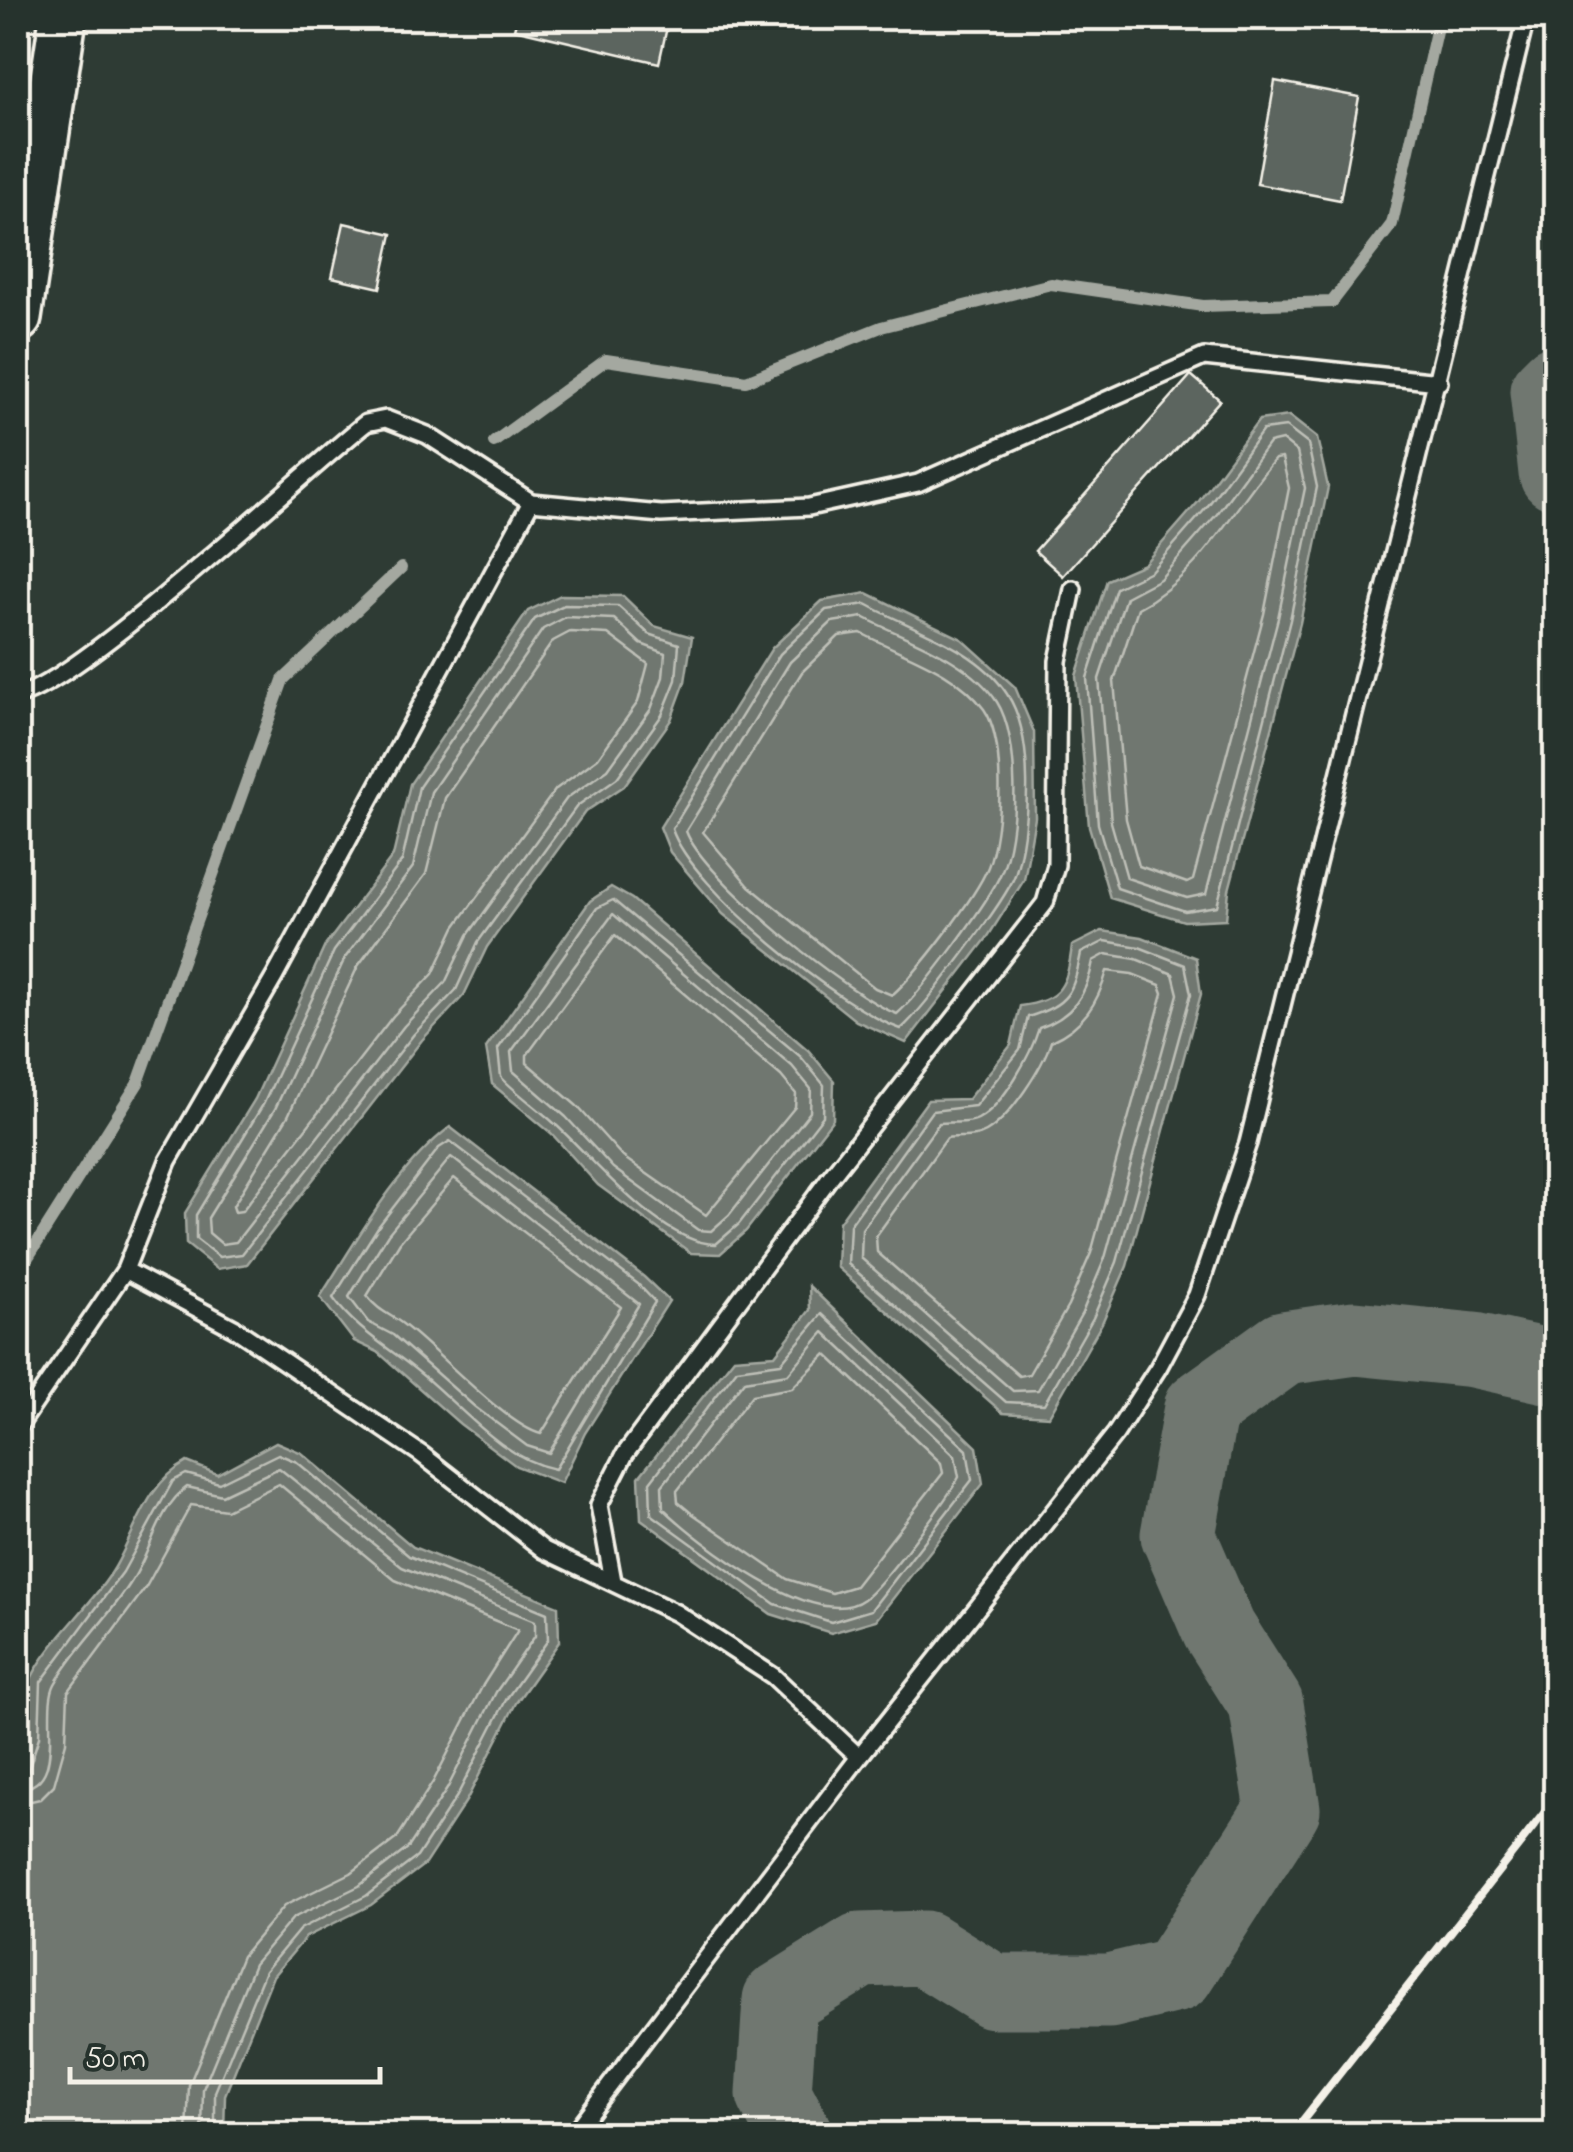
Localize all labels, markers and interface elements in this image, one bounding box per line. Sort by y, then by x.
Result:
scale bar [70,2022,380,2084]
text: 50 m [85,2038,146,2082]

